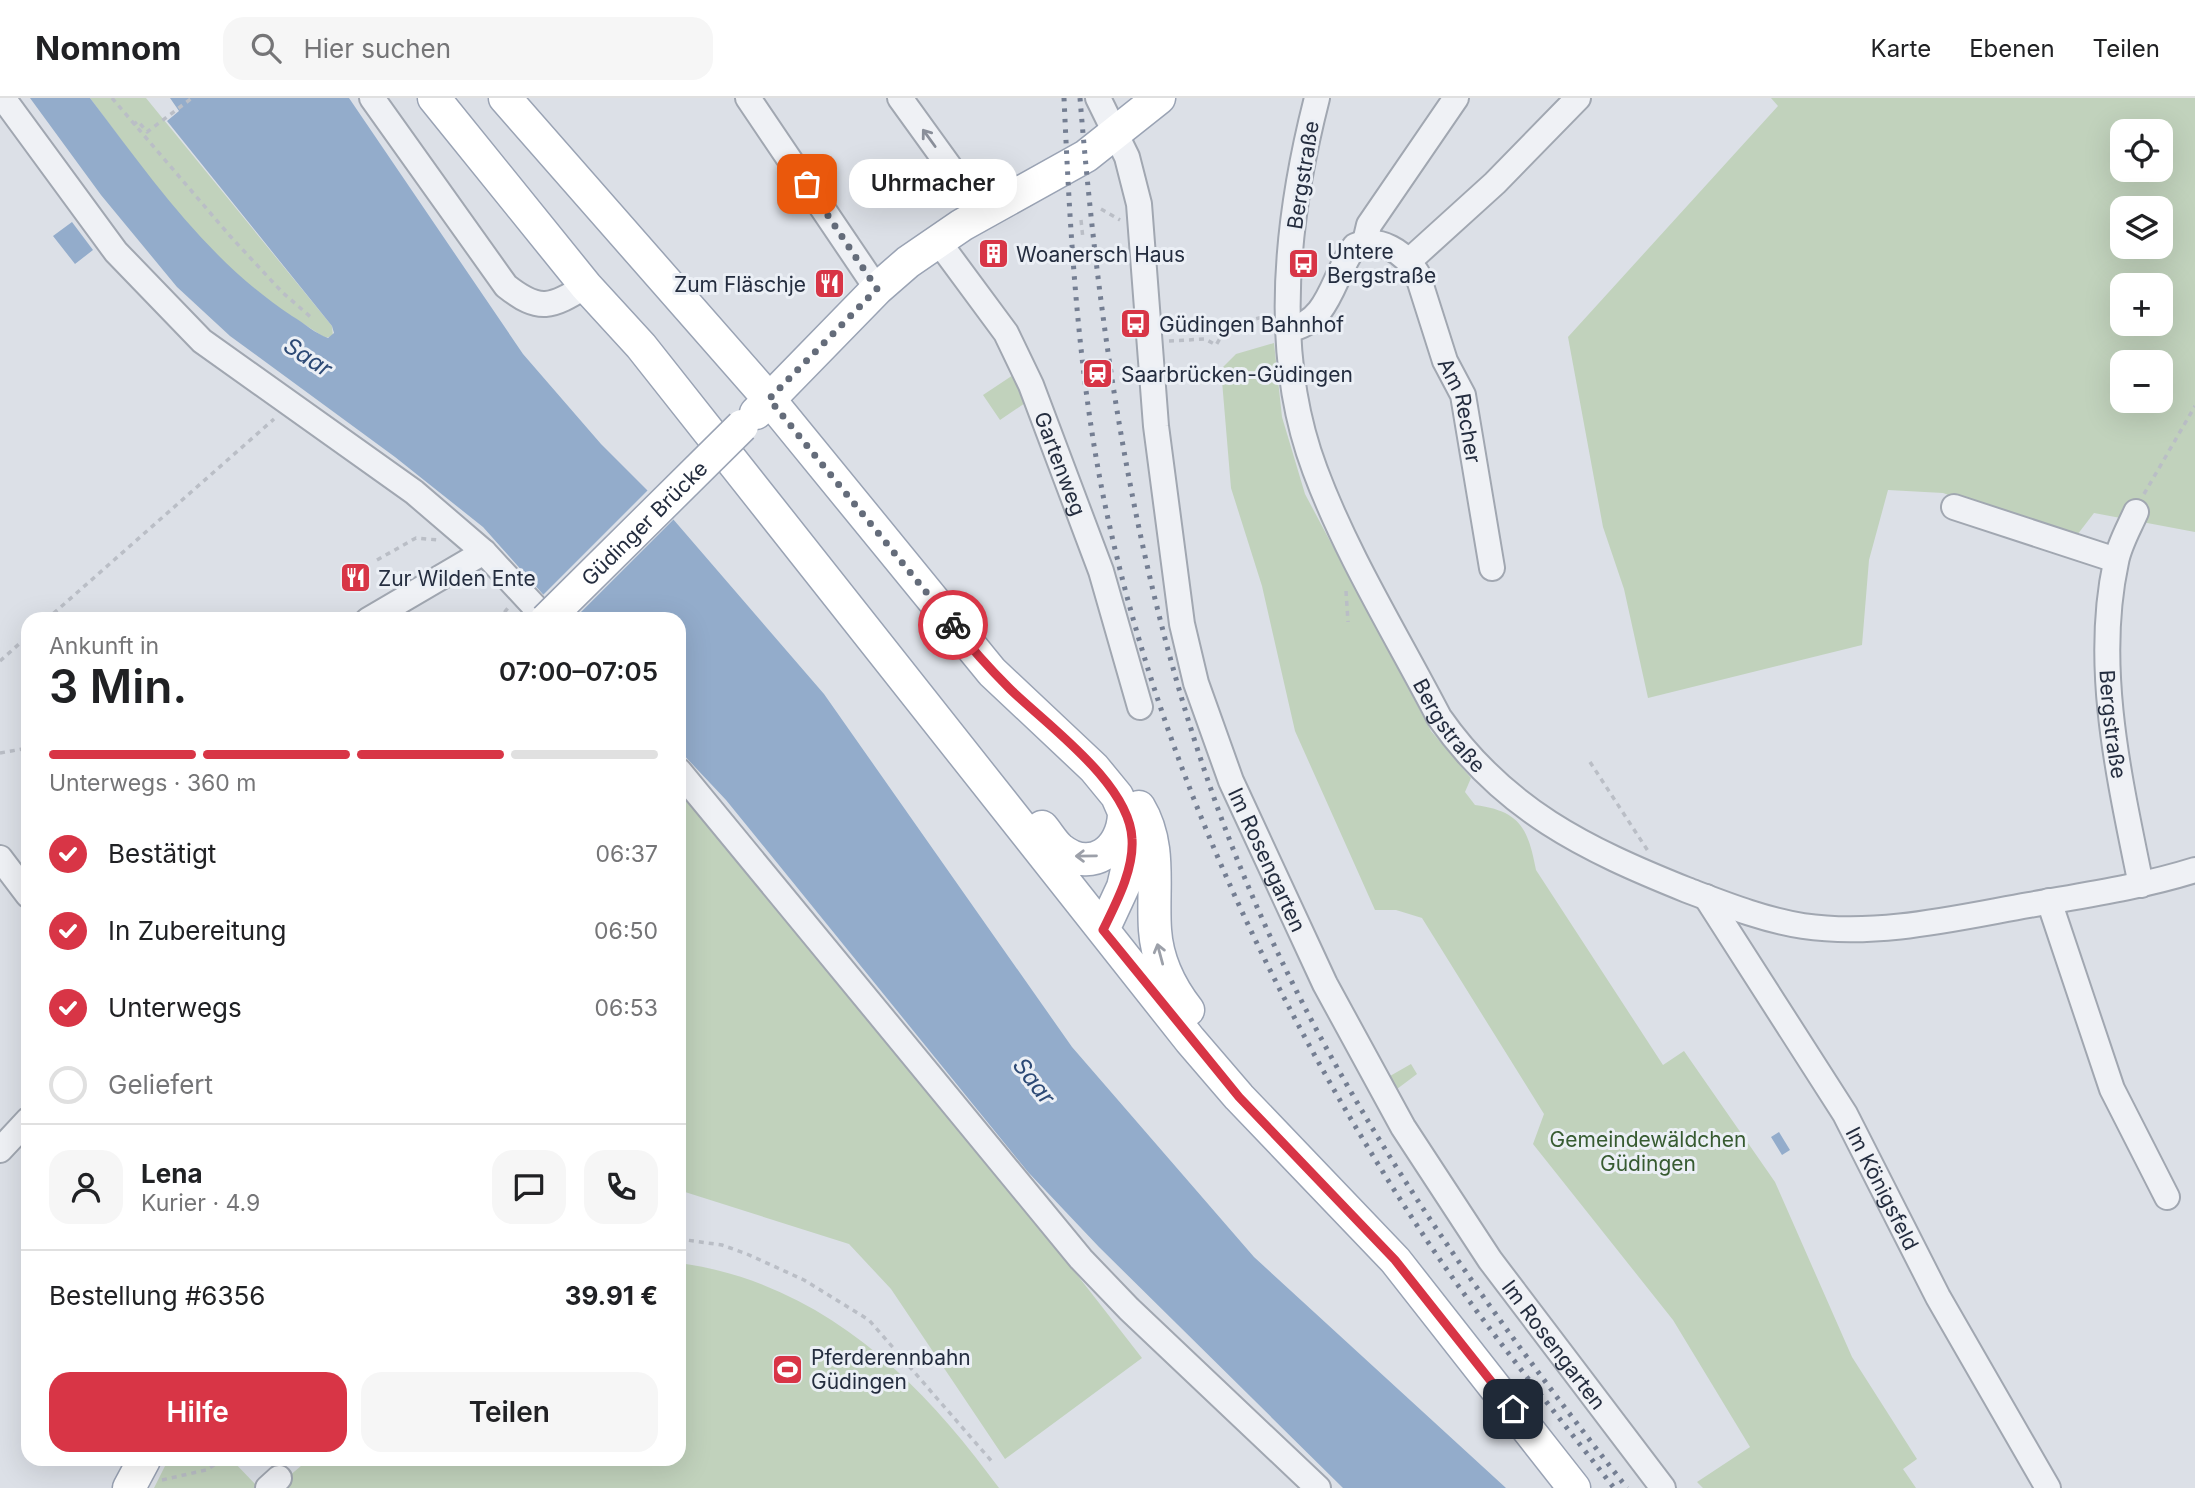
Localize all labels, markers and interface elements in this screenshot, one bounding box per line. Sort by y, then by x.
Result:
search box [223,17,713,80]
text: Nomnom [35,28,181,68]
icon: search [247,29,285,67]
text: Hier suchen [303,33,451,64]
text: Karte [1871,34,1931,63]
text: Ebenen [1969,34,2055,63]
text: Teilen [2093,34,2160,63]
street label: Bergstraße [1282,119,1324,231]
map controls [2110,119,2173,413]
button: locate [2110,119,2173,182]
one-way arrow [921,129,936,148]
pin [777,154,837,214]
callout: Uhrmacher [849,160,1017,208]
icon: bag [788,165,826,203]
text: Uhrmacher [871,169,995,197]
button: layers [2110,196,2173,259]
building icon: Woanersch Haus [976,237,1010,271]
place label: Untere Bergstraße [1327,239,1436,288]
place label: Woanersch Haus [1016,242,1185,267]
bus stop icon: Untere Bergstraße [1287,246,1321,280]
restaurant icon: Zum Fläschje [812,267,846,301]
place label: Zum Fläschje [674,272,806,297]
button: + [2110,273,2173,336]
bus stop icon: Güdingen Bahnhof [1119,307,1153,341]
place label: Güdingen Bahnhof [1159,312,1344,337]
water label: Saar [279,331,338,384]
button: − [2110,350,2173,413]
street label: Am Recher [1433,354,1487,465]
station icon: Saarbrücken-Güdingen [1081,357,1115,391]
place label: Saarbrücken-Güdingen [1121,362,1353,387]
street label: Gartenweg [1030,408,1091,519]
street label: Güdinger Brücke [576,455,712,590]
restaurant icon: Zur Wilden Ente [338,561,372,595]
place label: Zur Wilden Ente [378,566,536,591]
courier [918,590,988,660]
icon: bike [934,606,972,644]
text: Ankunft in [49,632,159,660]
text: 07:00–07:05 [499,656,658,687]
text: 3 Min. [49,658,187,714]
street label: Bergstraße [2095,669,2132,780]
street label: Bergstraße [1408,674,1491,777]
text: Unterwegs · 360 m [49,769,256,797]
street label: Im Rosengarten [1223,784,1312,936]
icon: check [49,835,87,873]
text: Bestätigt [108,838,216,869]
text: 06:37 [595,840,658,868]
one-way arrow [1075,849,1098,863]
icon: check [49,912,87,950]
text: In Zubereitung [108,915,286,946]
text: 06:50 [594,917,658,945]
one-way arrow [1153,943,1166,966]
icon: check [49,989,87,1027]
text: Unterwegs [108,992,242,1023]
text: 06:53 [594,994,658,1022]
water label: Saar [1007,1052,1062,1111]
text: Geliefert [108,1069,213,1100]
street label: Im Königsfeld [1841,1123,1924,1254]
park label: Gemeindewäldchen Güdingen [1550,1127,1746,1176]
button: person [49,1150,123,1224]
button: chat [492,1150,566,1224]
button: phone [584,1150,658,1224]
text: Lena [141,1158,202,1189]
text: Kurier · 4.9 [141,1189,260,1217]
street label: Im Rosengarten [1497,1275,1611,1414]
text: Bestellung #6356 [49,1280,265,1311]
text: 39.91 € [565,1280,658,1311]
place label: Pferderennbahn Güdingen [811,1345,971,1394]
sports icon: Pferderennbahn Güdingen [771,1352,805,1386]
button: Hilfe [49,1372,347,1452]
button: Teilen [361,1372,658,1452]
pin [1483,1379,1543,1439]
icon: home [1494,1390,1532,1428]

